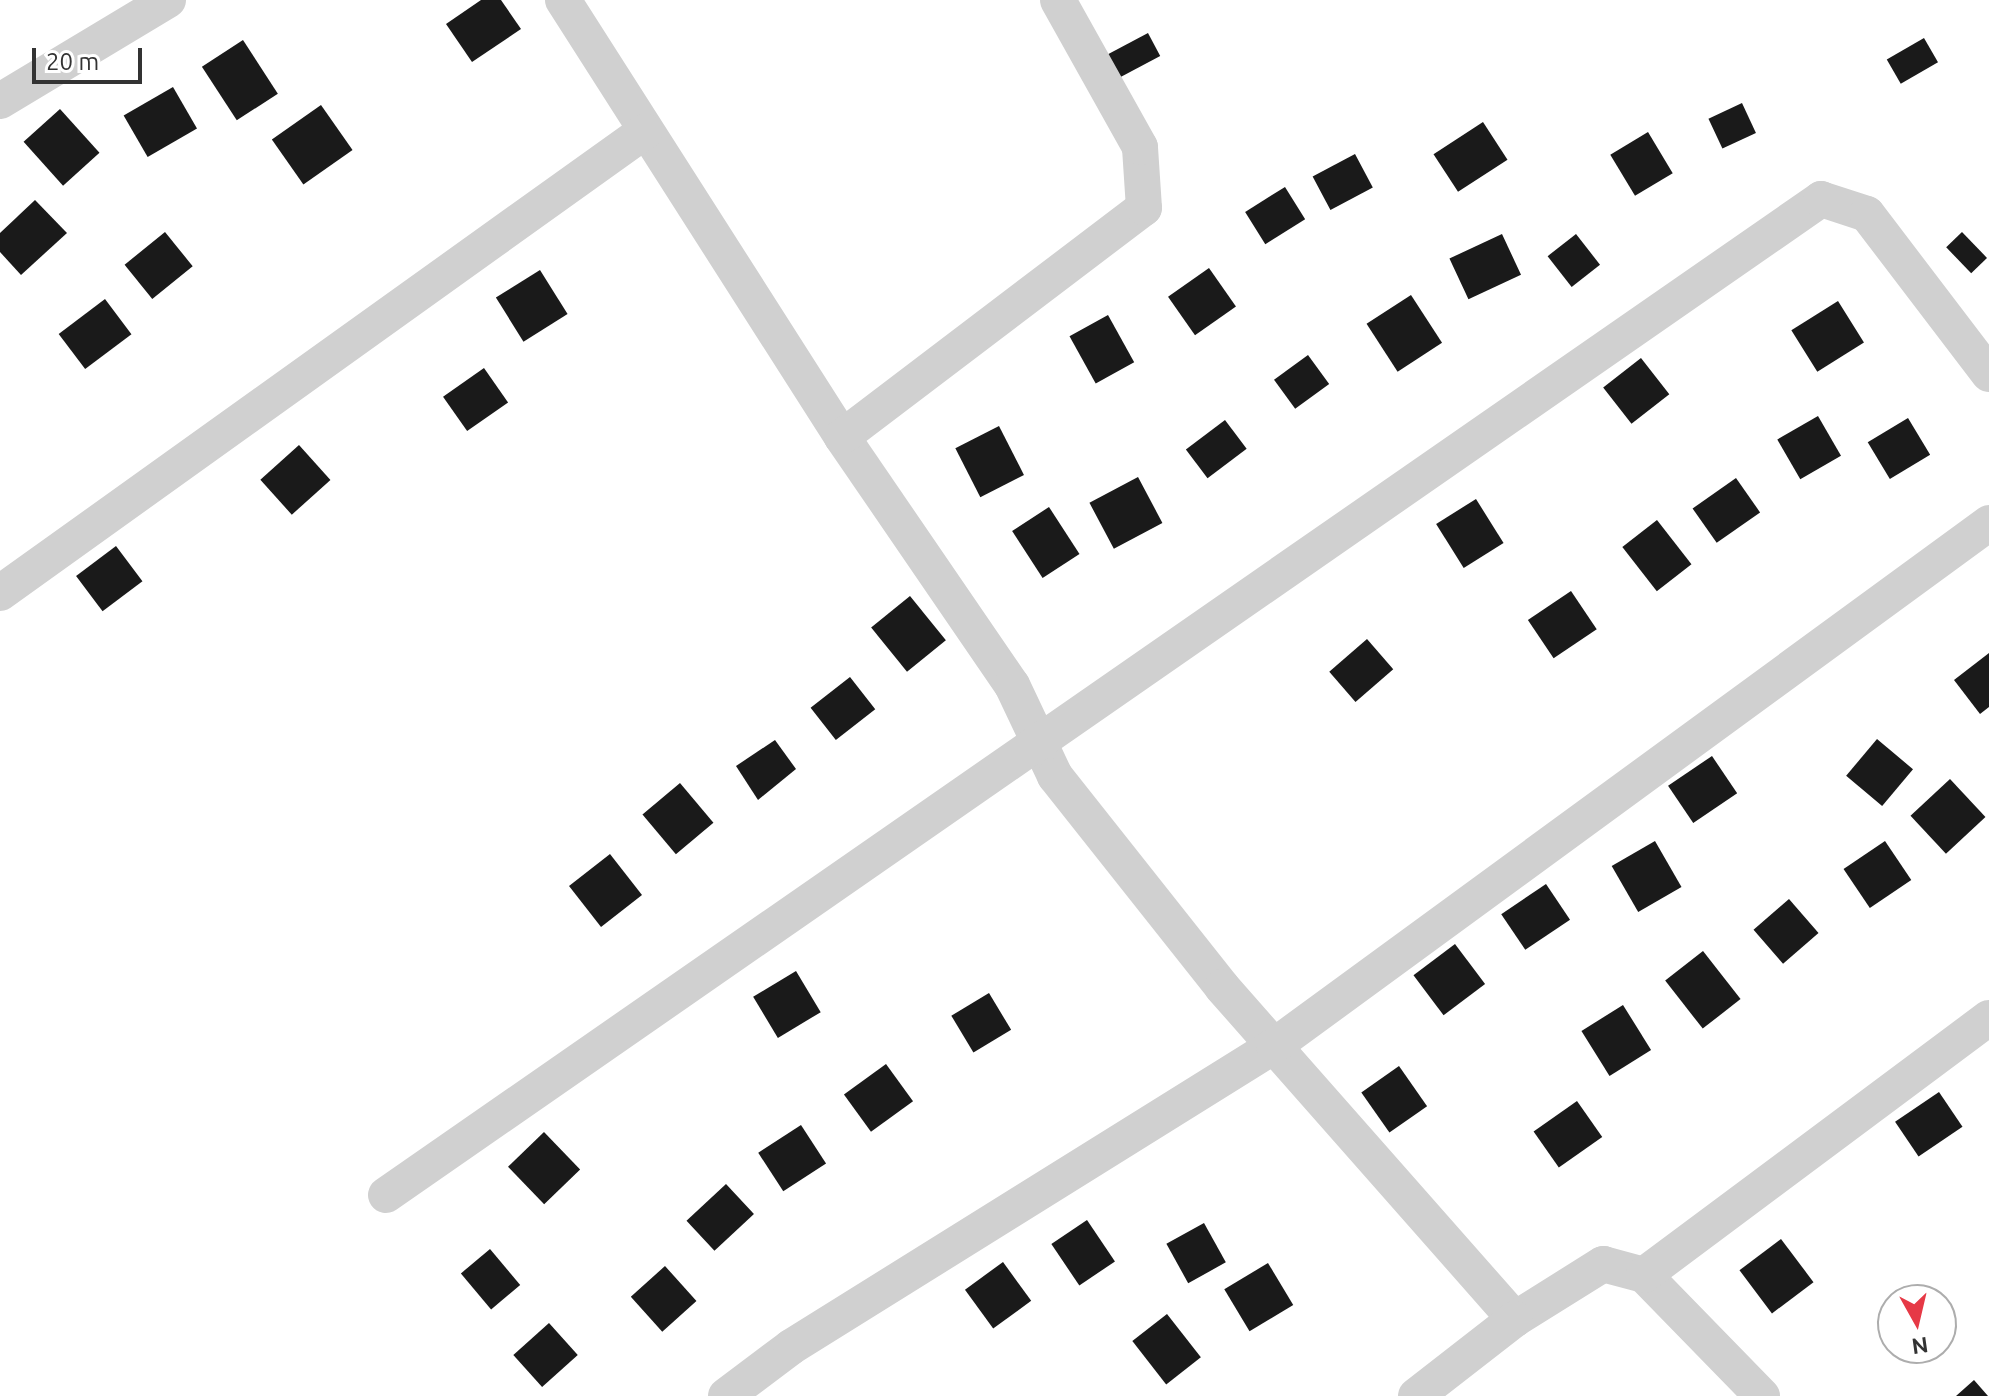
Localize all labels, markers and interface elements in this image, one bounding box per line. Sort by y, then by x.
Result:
scale bar [36,32,146,82]
text: 20 m [46,48,99,75]
north arrow [1877,1284,1957,1364]
text: N [1910,1333,1930,1360]

